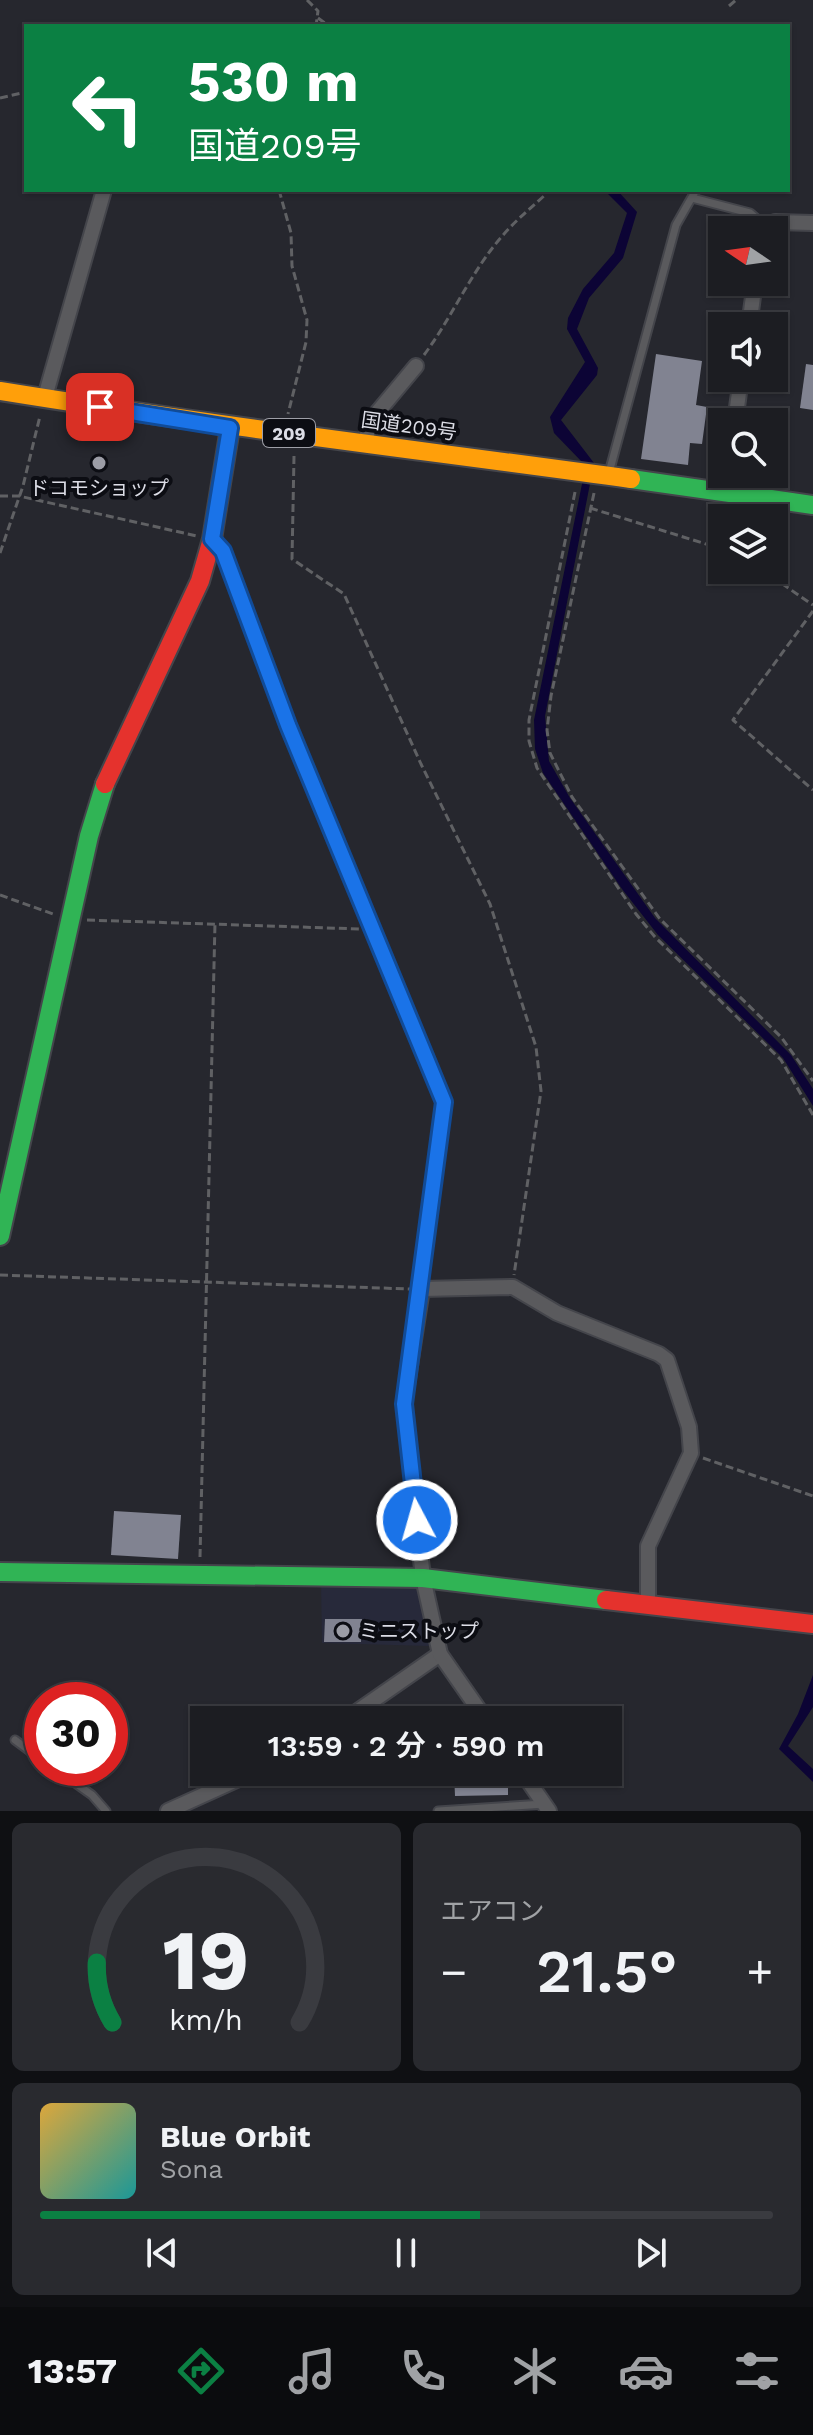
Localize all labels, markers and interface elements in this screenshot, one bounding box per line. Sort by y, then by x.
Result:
text: 530 m [188,49,359,115]
icon: left [56,56,160,160]
text: 国道209号 [188,125,362,167]
north arrow [708,216,788,296]
map controls [708,216,788,584]
button: sound [708,312,788,392]
pin [66,373,134,441]
icon: arrive [78,385,122,429]
street label: 国道209号 [360,407,458,445]
button: search [708,408,788,488]
road number: 209 [263,419,315,447]
marker: ドコモショップ [90,454,108,472]
place label: ドコモショップ [29,476,169,500]
button: layers [708,504,788,584]
position arrow [375,1478,459,1562]
place label: ミニストップ [359,1619,479,1643]
marker: ミニストップ [334,1622,352,1640]
speed limit sign: 30 [24,1682,128,1786]
text: 13:59 · 2 分 · 590 m [268,1728,544,1763]
text: エアコン [441,1896,545,1926]
text: 19 [163,1912,250,2009]
text: 21.5° [536,1936,677,2007]
text: − [441,1946,467,1998]
text: + [746,1946,773,1998]
text: km/h [169,2003,243,2037]
text: Blue Orbit [160,2119,310,2154]
text: Sona [160,2154,223,2184]
icon: previous [140,2231,184,2275]
icon: pause [384,2231,428,2275]
icon: next [629,2231,673,2275]
icon: directions [173,2343,229,2399]
icon: music [284,2343,340,2399]
icon: phone [395,2343,451,2399]
icon: climate [507,2343,563,2399]
icon: car [618,2343,674,2399]
icon: filters [729,2343,785,2399]
text: 13:57 [28,2350,117,2392]

